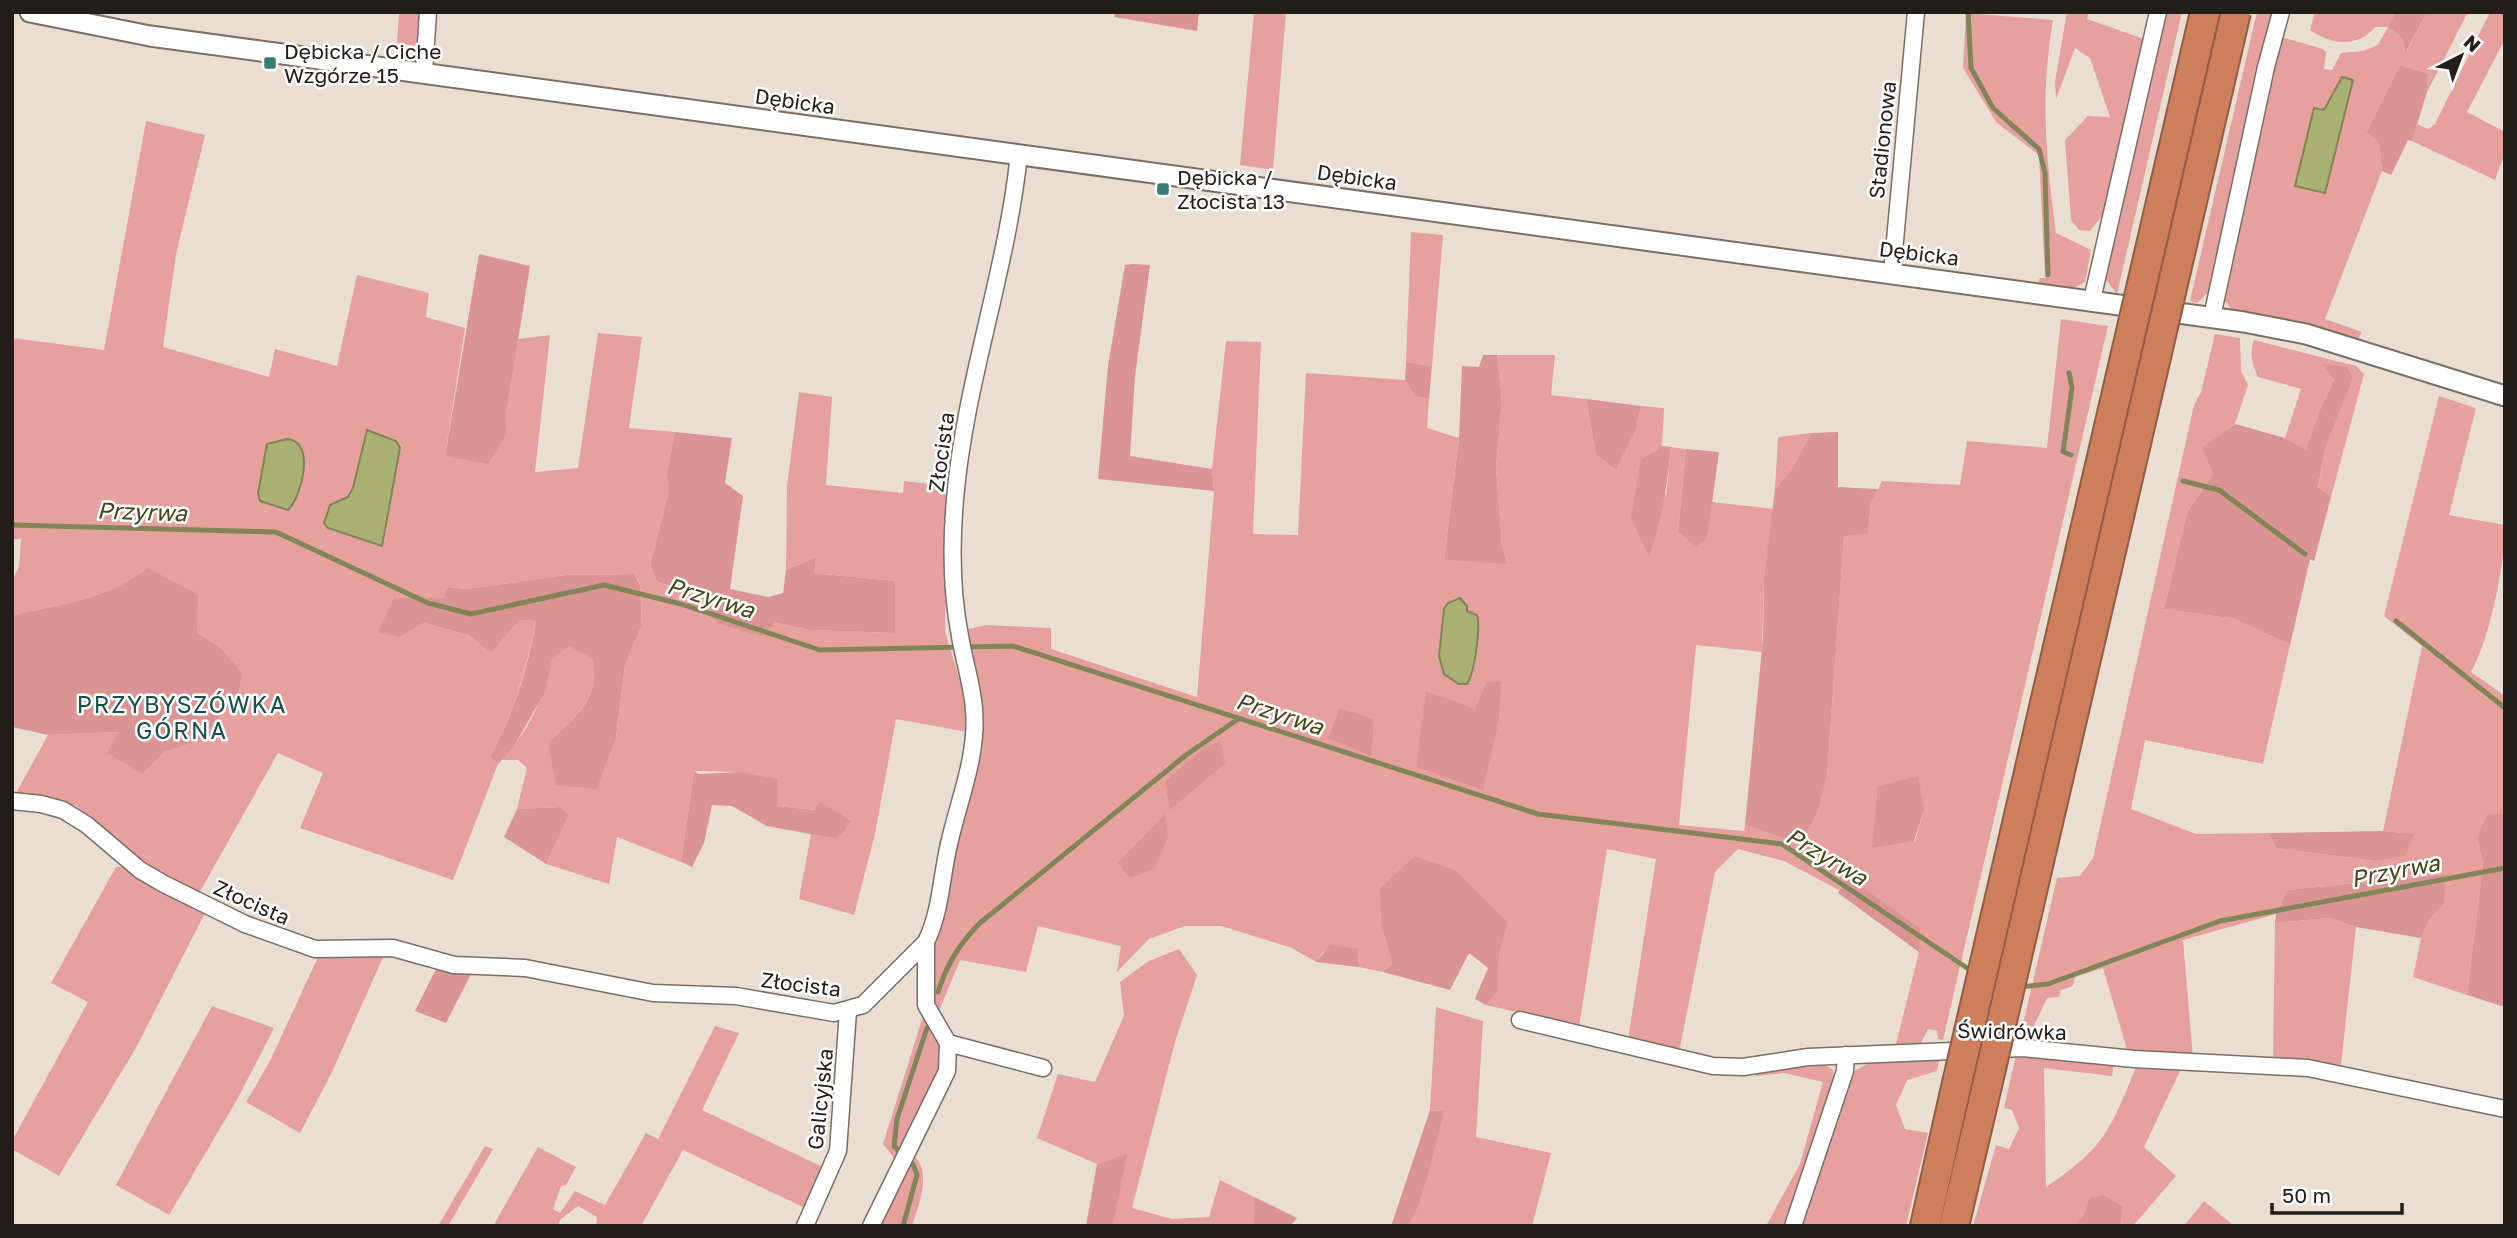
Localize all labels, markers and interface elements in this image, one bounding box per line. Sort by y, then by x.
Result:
north arrow [2426,21,2496,91]
text: N [2460,30,2486,56]
place label: Dębicka / Ciche Wzgórze 15 [284,38,441,88]
marker: Dębicka / Ciche Wzgórze 15 [262,55,278,71]
street label: Stadionowa [1863,80,1901,200]
street label: Dębicka [753,83,837,119]
street label: Dębicka [1315,159,1399,195]
place label: Dębicka / Złocista 13 [1177,164,1285,214]
marker: Dębicka / Złocista 13 [1155,181,1171,197]
street label: Dębicka [1878,235,1960,271]
street label: Złocista [923,410,959,494]
water label: Przyrwa [97,495,188,527]
water label: Przyrwa [664,570,759,624]
water label: Przyrwa [1233,686,1328,740]
district label: PRZYBYSZÓWKA GÓRNA [77,690,287,744]
water label: Przyrwa [1781,821,1874,892]
water label: Przyrwa [2348,848,2443,892]
street label: Złocista [210,874,294,930]
street label: Złocista [760,966,842,1002]
street label: Świdrówka [1957,1017,2067,1045]
street label: Galicyjska [802,1047,838,1151]
scale bar [2272,1172,2402,1216]
text: 50 m [2282,1182,2331,1208]

